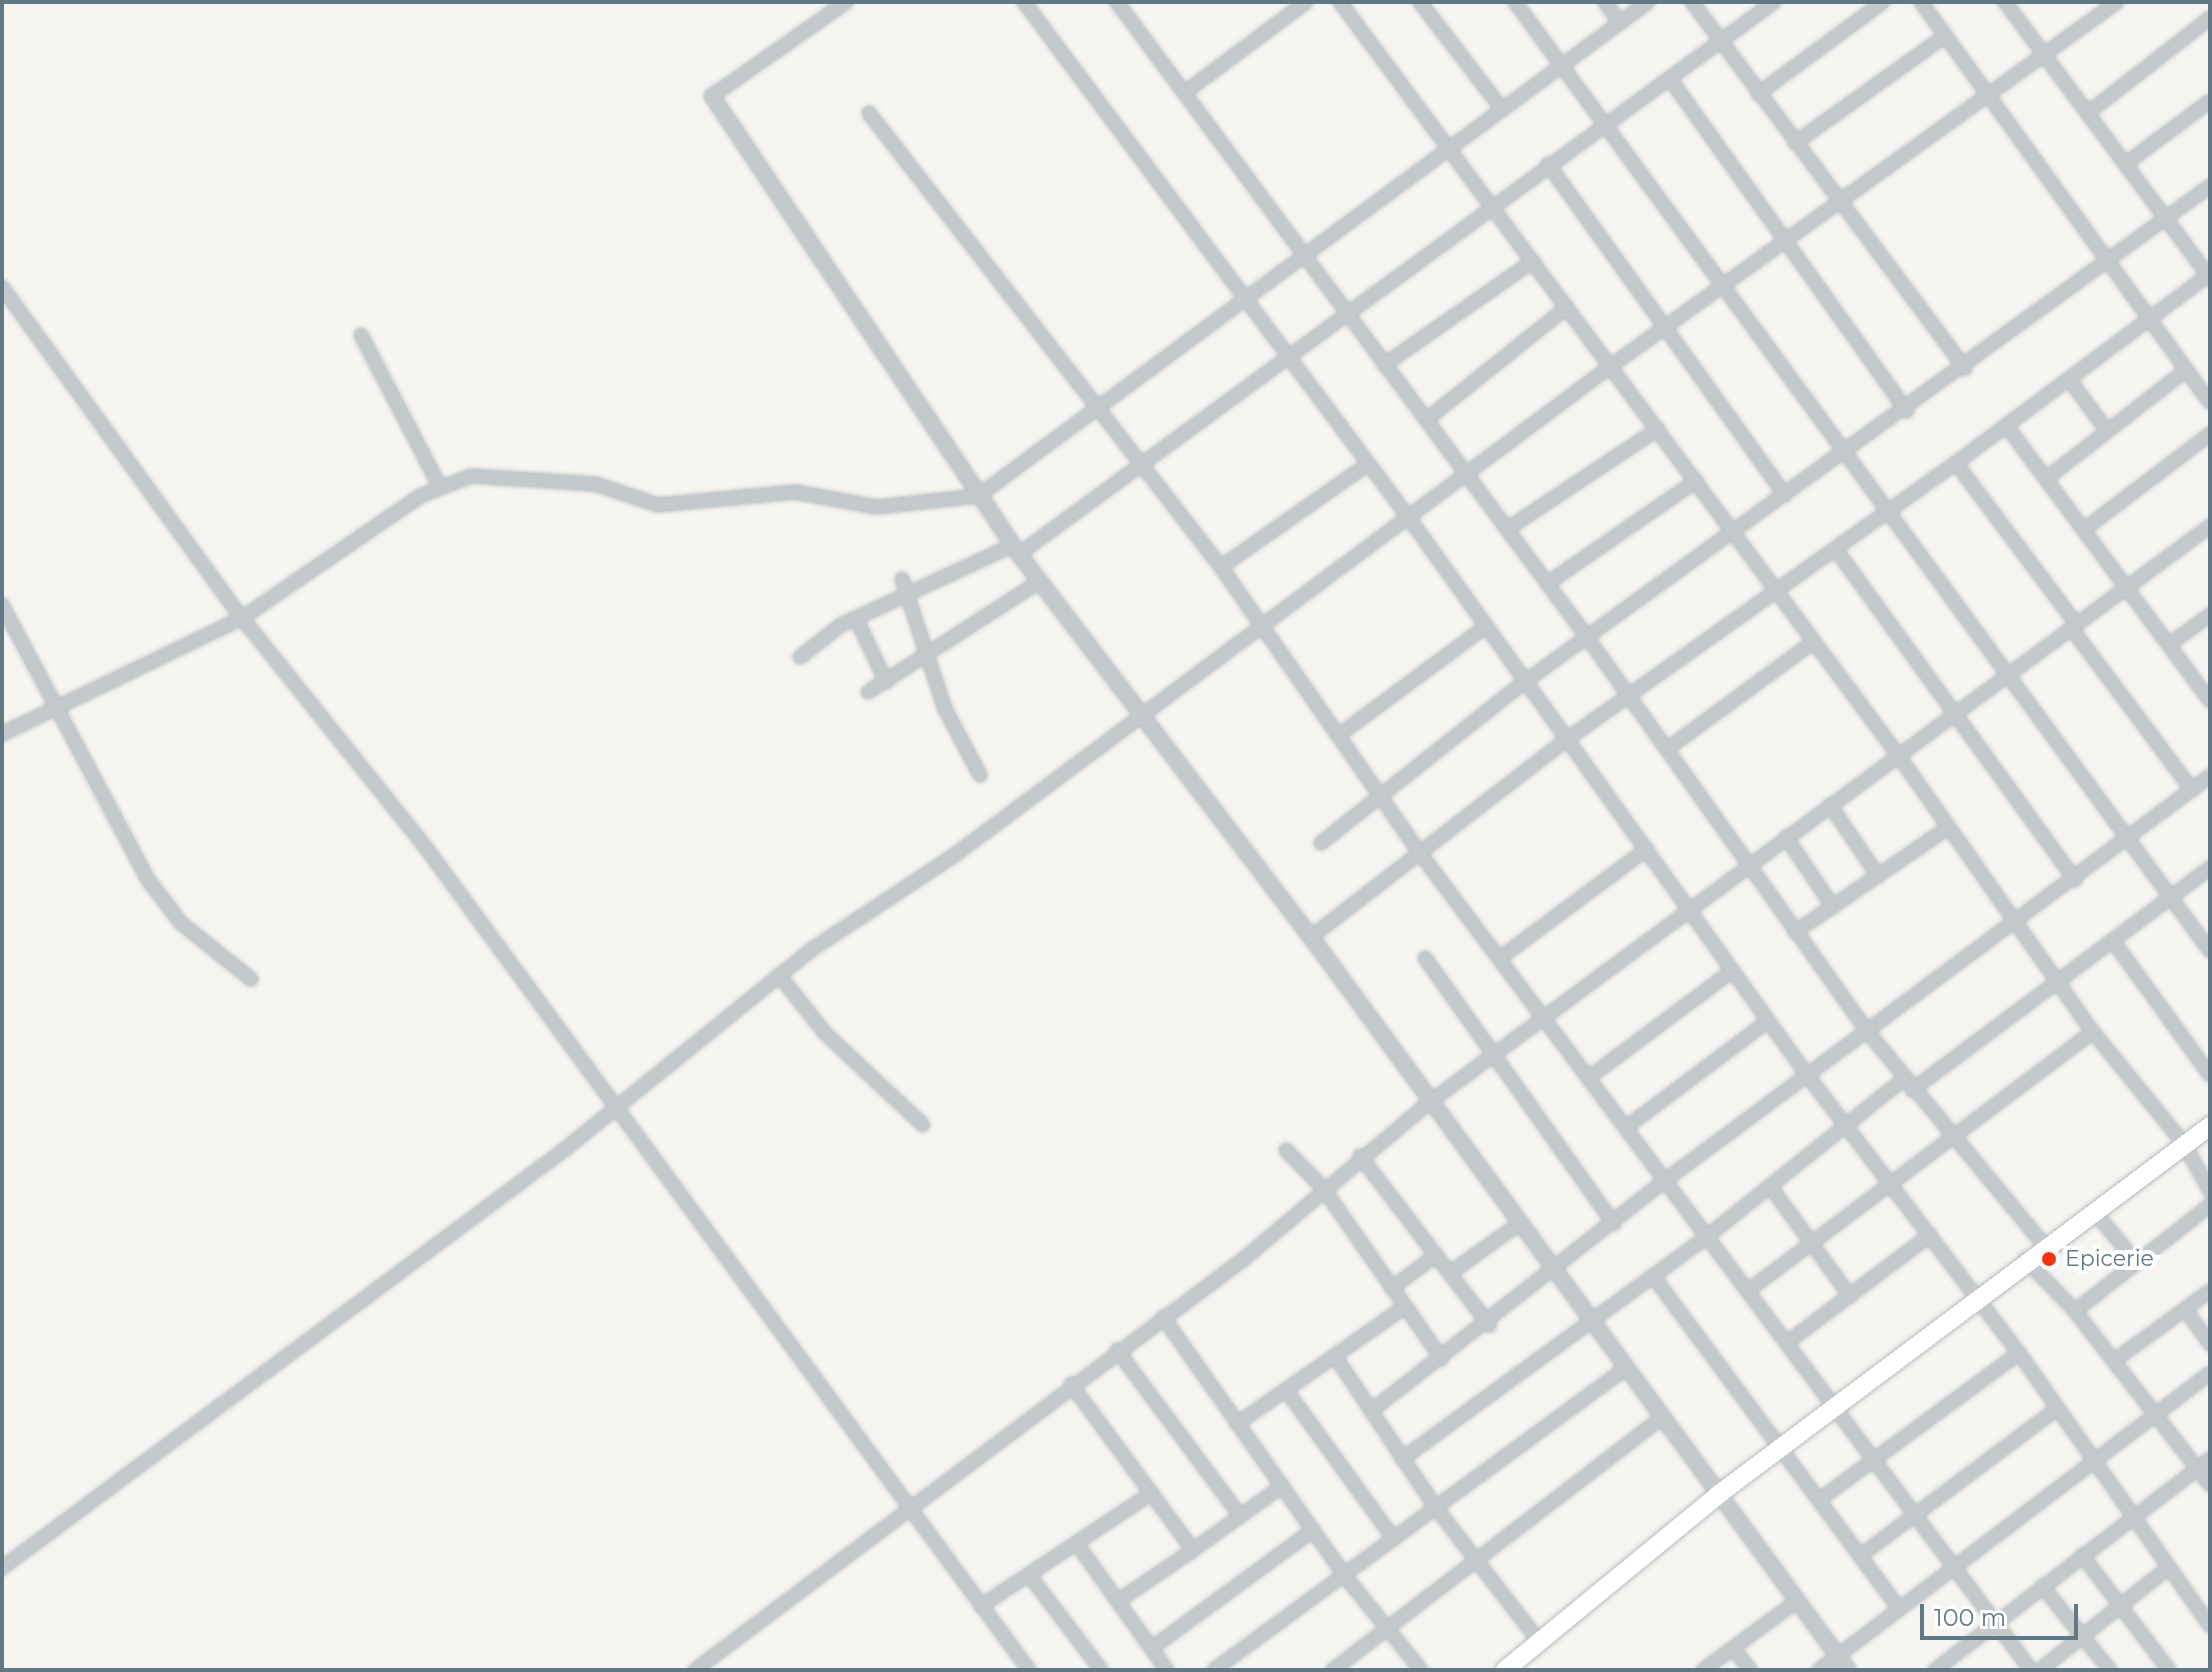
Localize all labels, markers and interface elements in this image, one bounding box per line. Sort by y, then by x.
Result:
place label: Epicerie [2065,1246,2154,1272]
marker: Epicerie [2040,1250,2058,1268]
scale bar [1924,1588,2082,1638]
text: 100 m [1934,1603,2006,1632]

